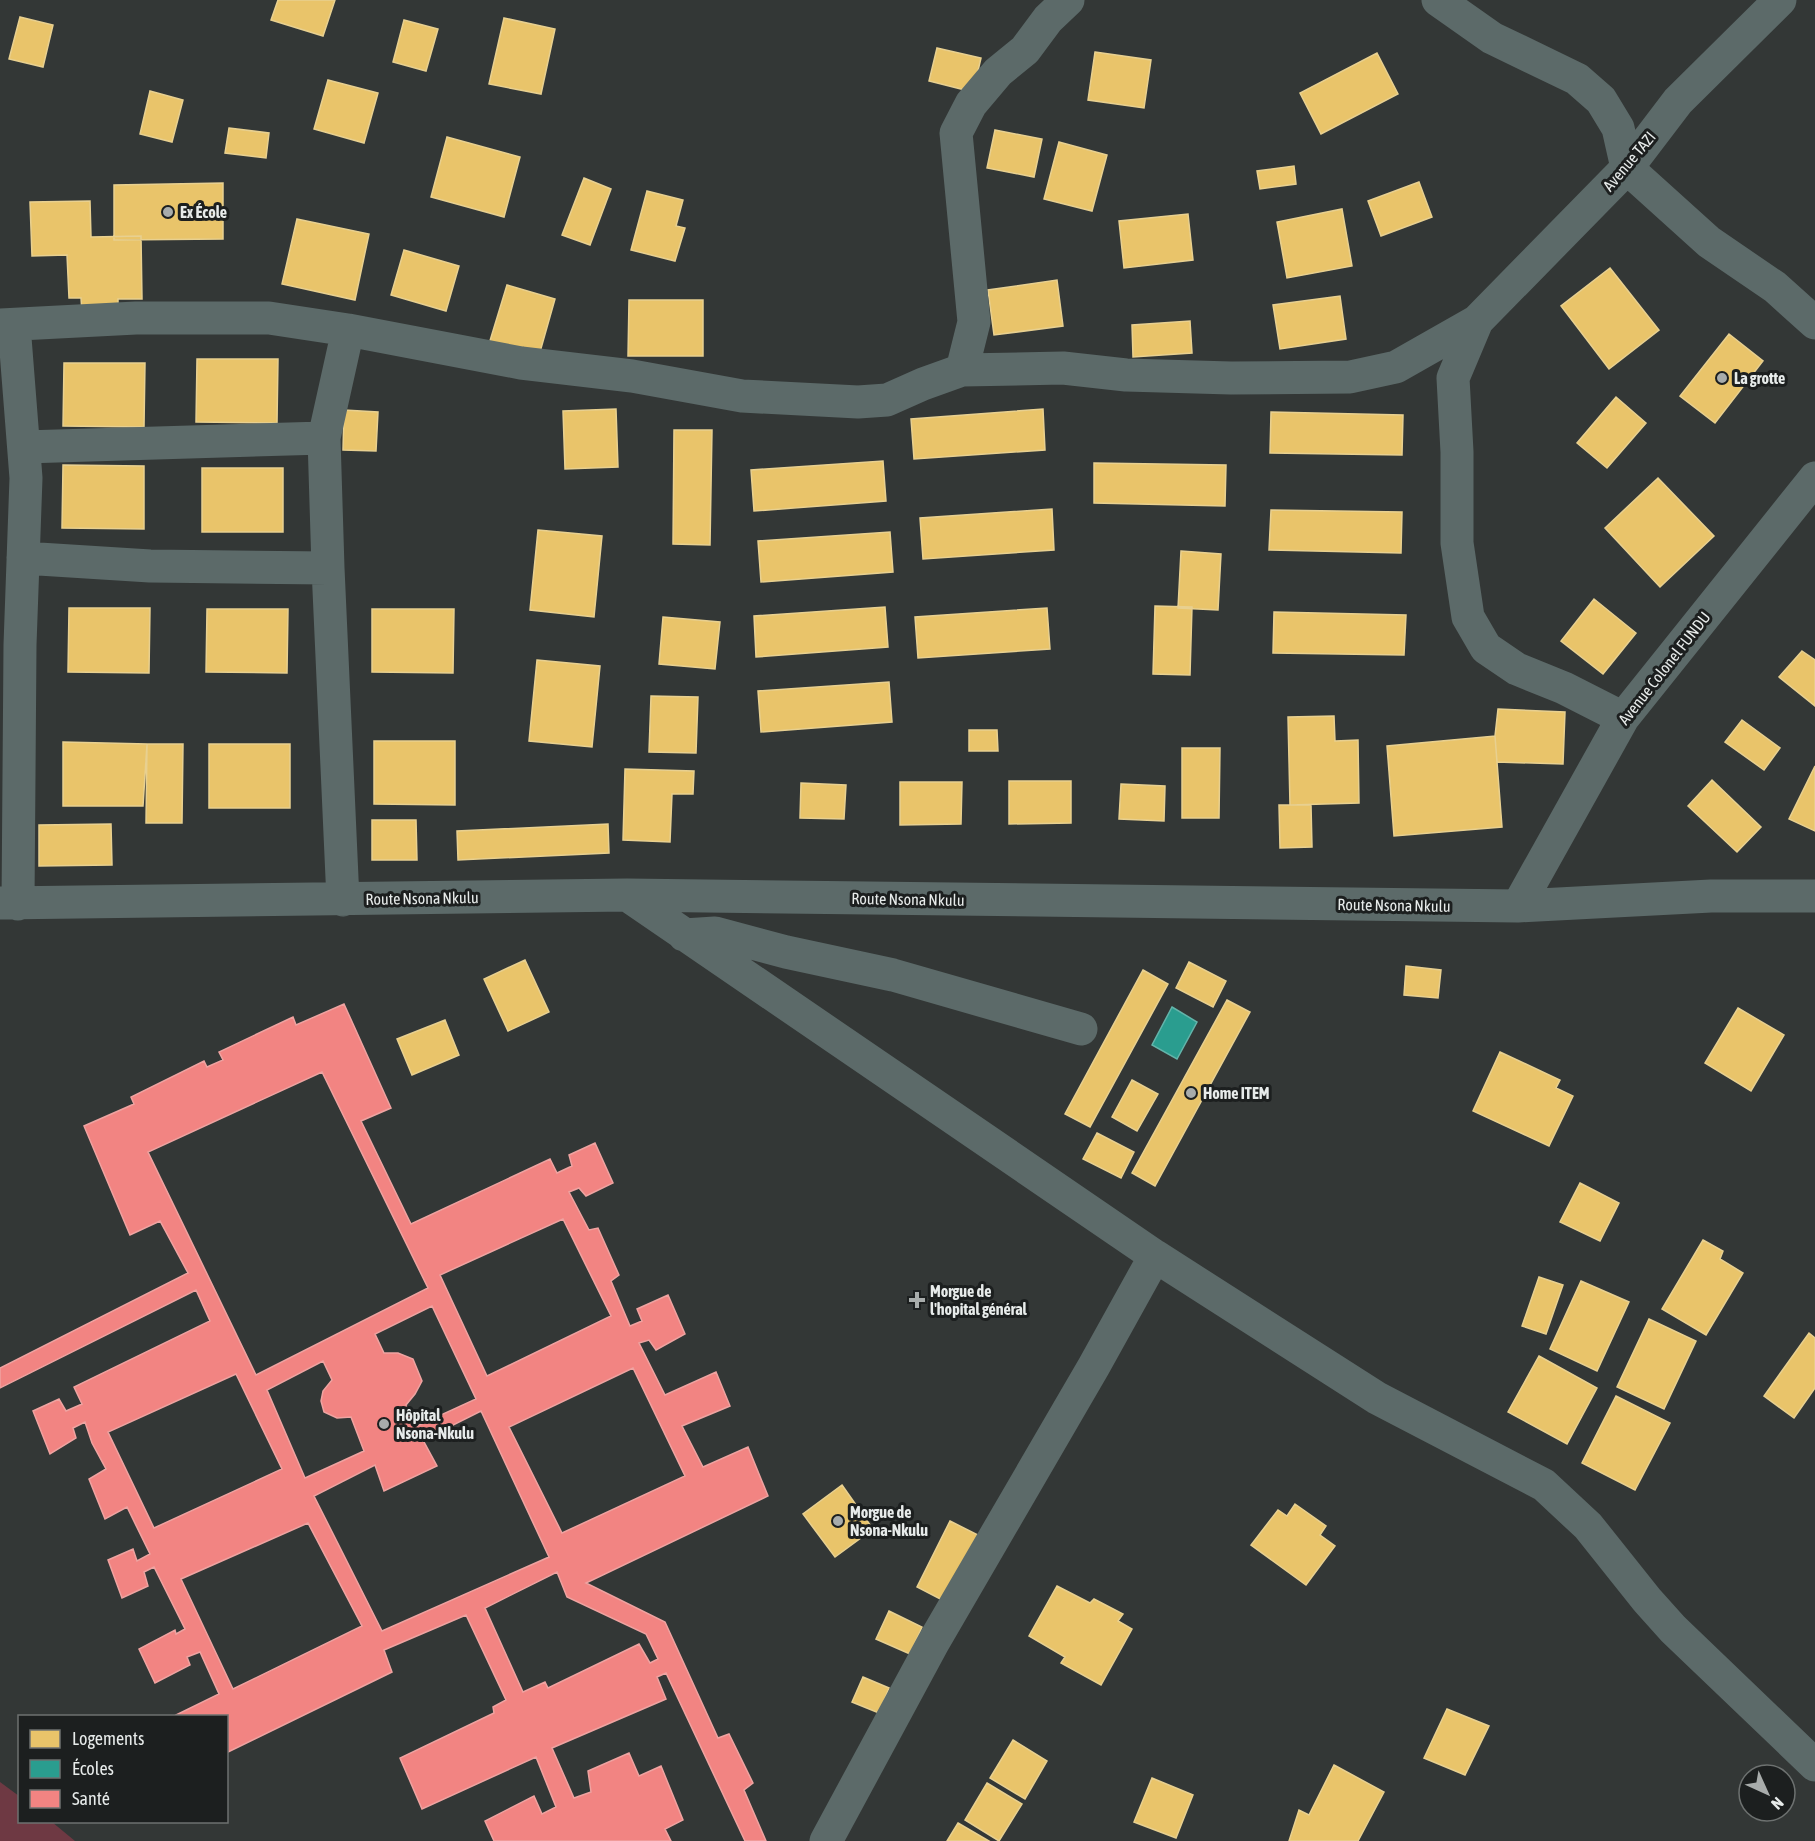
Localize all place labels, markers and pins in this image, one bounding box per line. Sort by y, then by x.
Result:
place label: Ex École [180,203,227,221]
marker: Ex École [161,205,175,219]
place label: La grotte [1734,369,1785,387]
marker: La grotte [1715,371,1729,385]
place label: Home ITEM [1203,1084,1269,1102]
marker: Home ITEM [1184,1086,1198,1100]
place label: Morgue de l'hopital général [930,1282,1028,1318]
marker: Morgue de l'hopital général [908,1291,926,1309]
place label: Hôpital Nsona-Nkulu [396,1406,474,1442]
marker: Hôpital Nsona-Nkulu [377,1417,391,1431]
place label: Morgue de Nsona-Nkulu [850,1503,928,1539]
marker: Morgue de Nsona-Nkulu [831,1514,845,1528]

